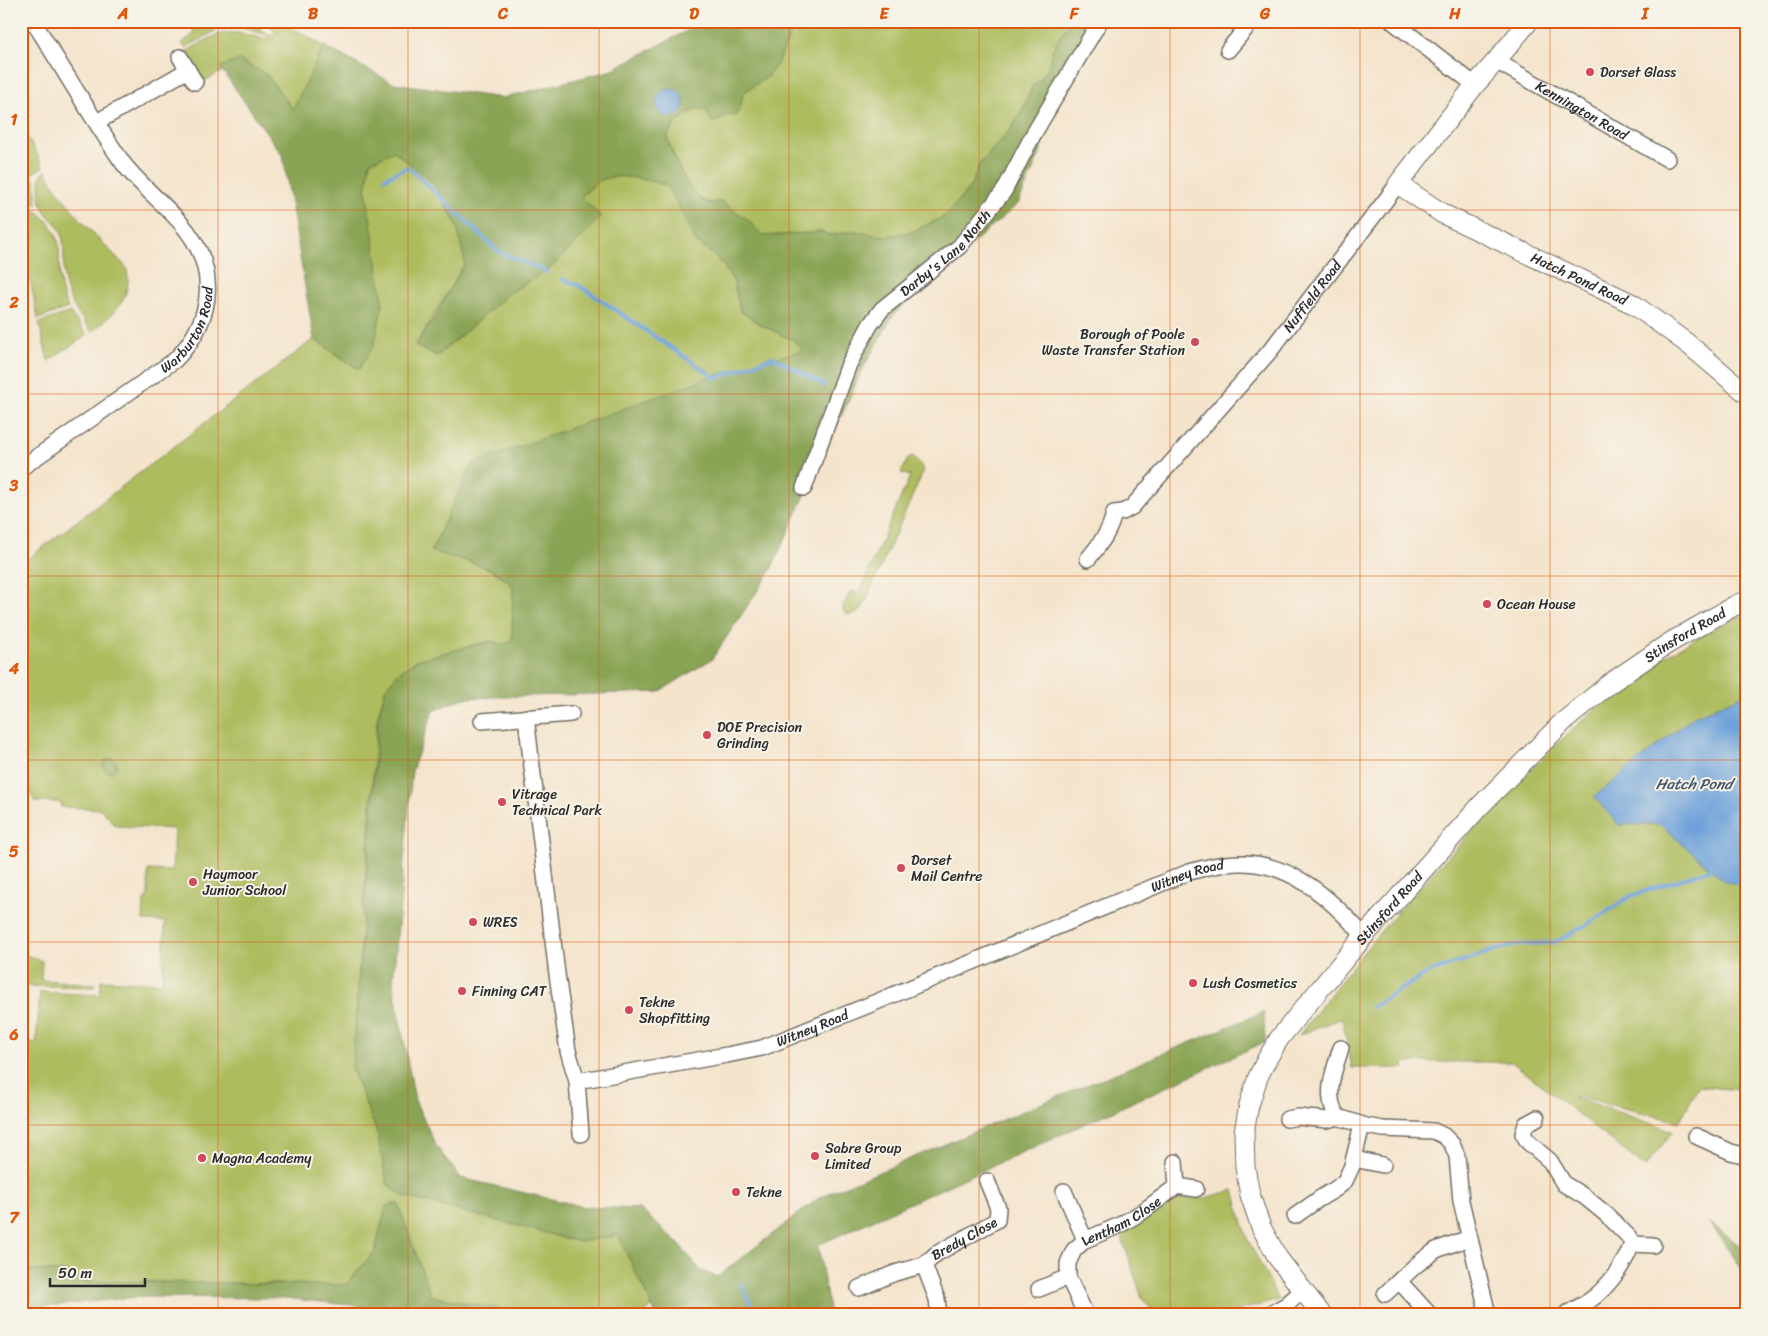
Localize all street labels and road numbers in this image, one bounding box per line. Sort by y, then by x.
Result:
street label: Kennington Road [1531,74,1635,148]
street label: Darby's Lane North [894,204,997,303]
street label: Hatch Pond Road [1527,245,1633,313]
street label: Nuffield Road [1276,253,1349,338]
street label: Warburton Road [154,285,220,380]
street label: Stinsford Road [1639,600,1732,669]
street label: Witney Road [1146,851,1227,899]
street label: Stinsford Road [1349,864,1430,951]
street label: Witney Road [772,1001,854,1054]
street label: Lentham Close [1074,1189,1167,1252]
street label: Bredy Close [926,1209,1002,1267]

